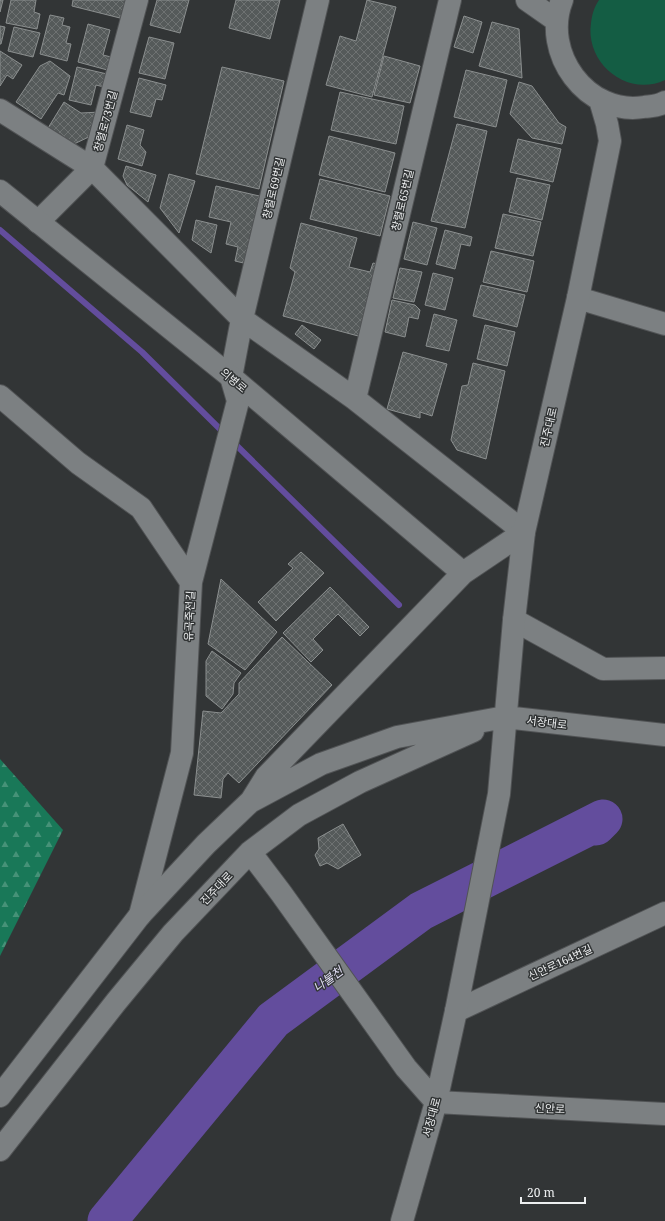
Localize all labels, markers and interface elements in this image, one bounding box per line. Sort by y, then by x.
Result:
street label: 창렬로73번길 [90,89,120,153]
street label: 창렬로69번길 [259,156,287,220]
street label: 창렬로65번길 [388,168,416,232]
street label: 의병로 [218,364,250,396]
street label: 진주대로 [536,406,560,448]
street label: 유곡죽전길 [180,590,198,642]
street label: 서장대로 [526,712,568,732]
street label: 진주대로 [197,868,235,908]
street label: 신안로164번길 [526,941,594,983]
water label: 나불천 [310,961,348,996]
street label: 서장대로 [419,1096,443,1138]
street label: 신안로 [534,1100,566,1116]
scale bar [521,1179,585,1205]
text: 20 m [527,1184,555,1201]

